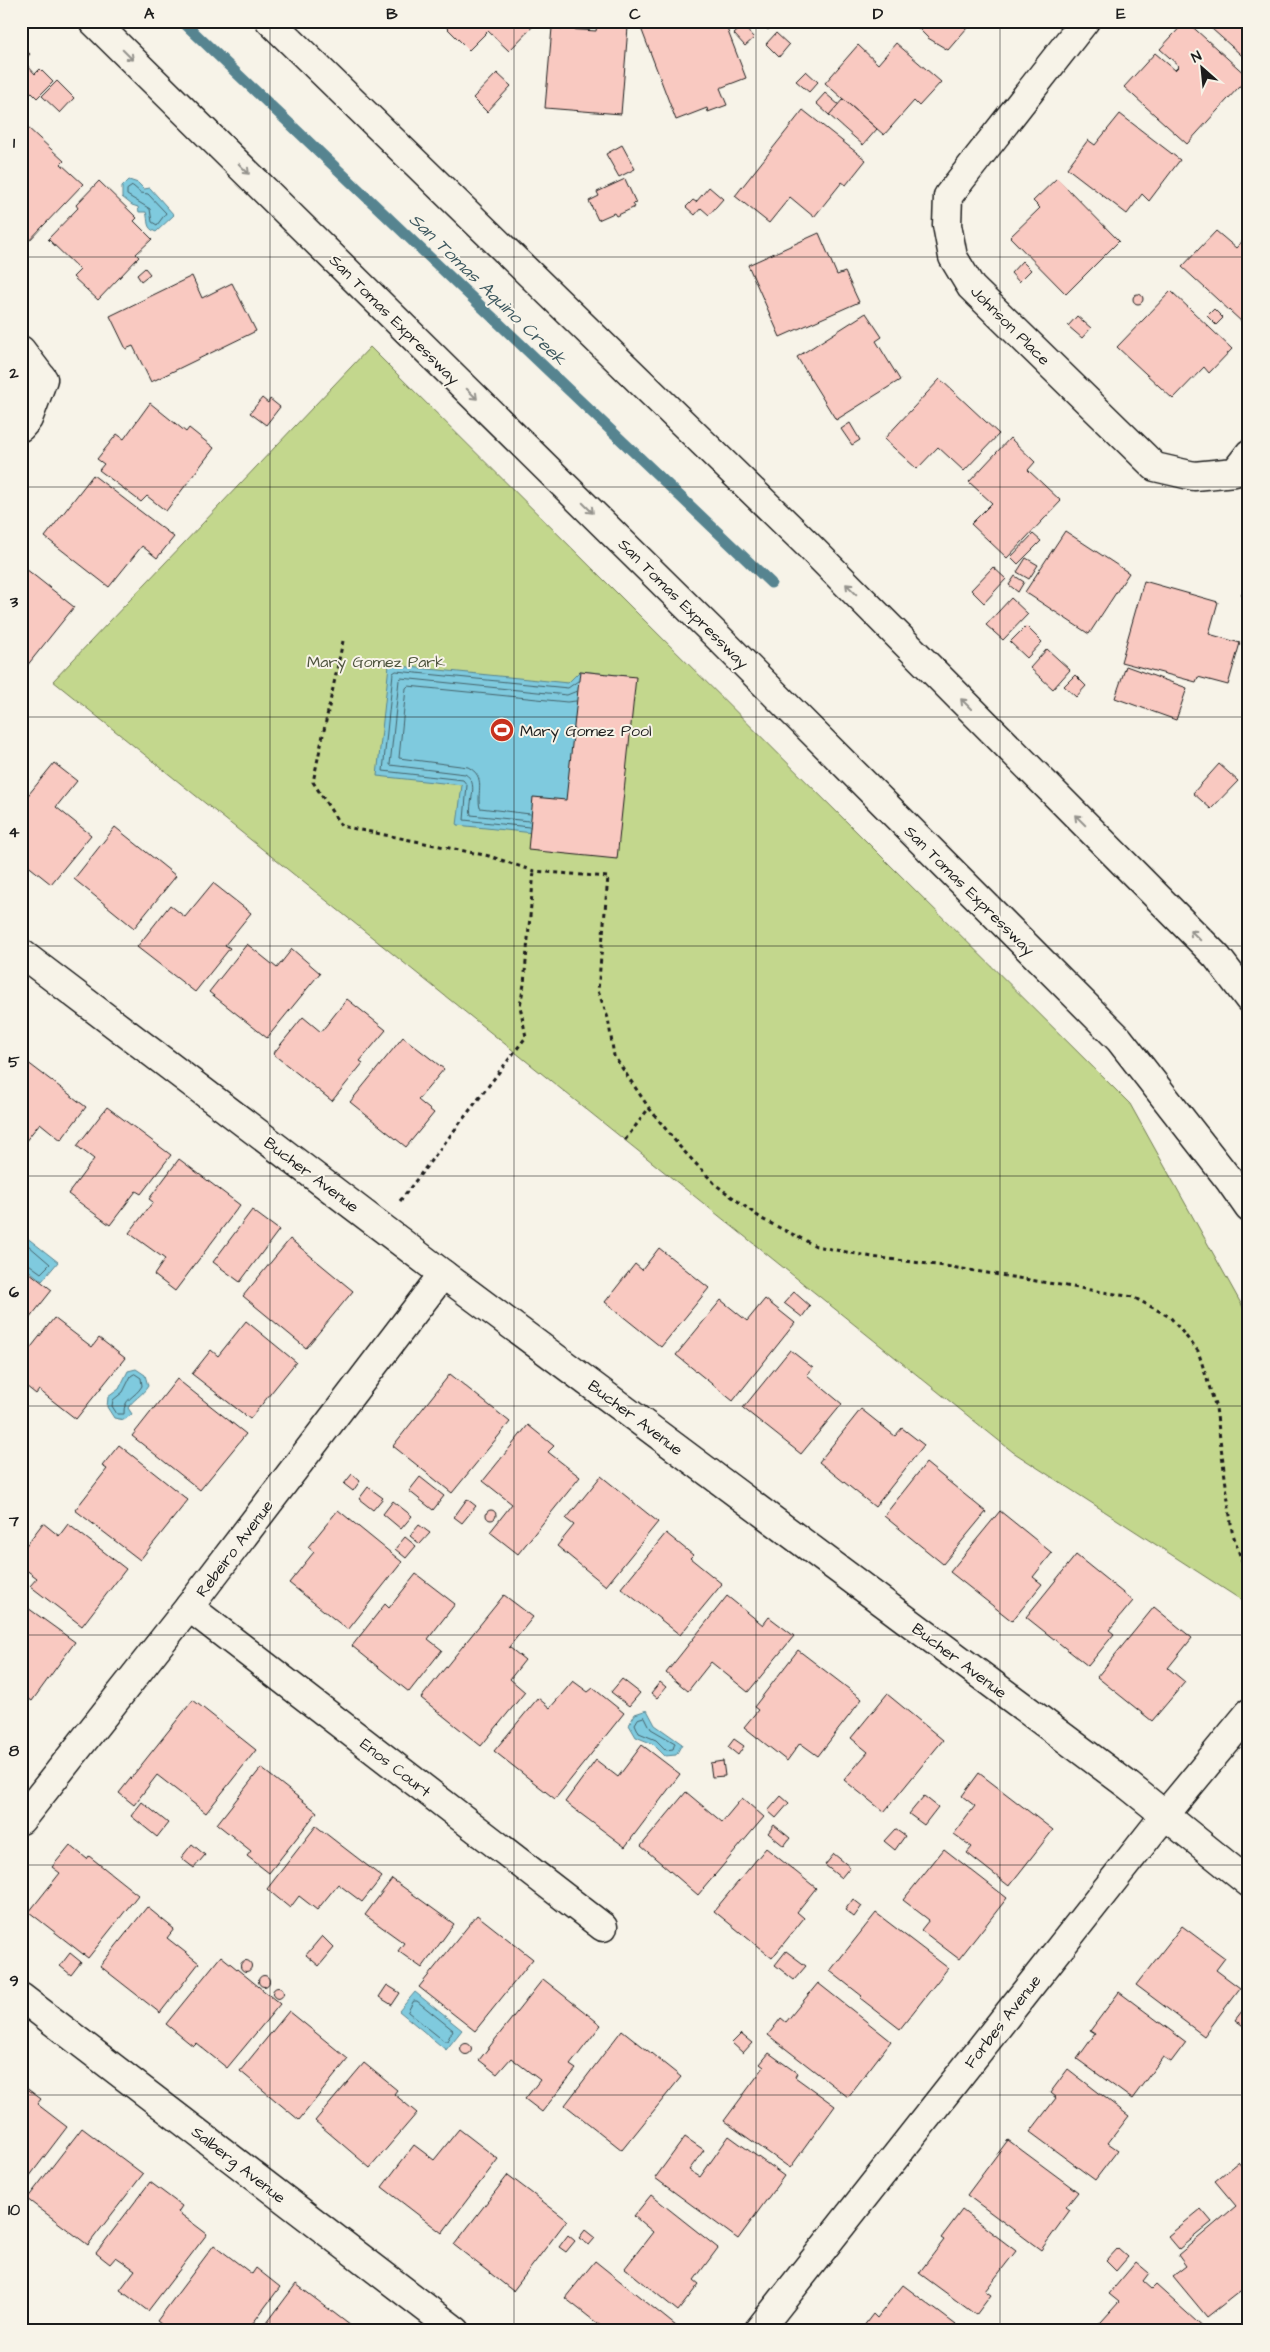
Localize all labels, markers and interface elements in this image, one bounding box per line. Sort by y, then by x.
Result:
text: A [144,3,155,25]
text: B [386,3,398,25]
text: C [629,3,641,25]
text: D [873,3,884,25]
text: E [1116,3,1126,25]
north arrow [1178,42,1228,92]
text: N [1188,46,1205,68]
one-way arrow [122,49,134,62]
text: 1 [13,132,16,154]
one-way arrow [237,163,249,175]
water label: San Tomas Aquino Creek [403,207,572,372]
street label: San Tomas Expressway [324,250,465,391]
street label: Johnson Place [966,281,1055,371]
text: 2 [8,362,19,384]
one-way arrow [466,388,478,400]
one-way arrow [581,502,594,514]
street label: San Tomas Expressway [613,534,754,675]
one-way arrow [845,583,858,595]
text: 3 [9,591,19,613]
park label: Mary Gomez Park [307,651,445,674]
one-way arrow [960,698,972,710]
sports icon: Mary Gomez Pool [489,717,515,743]
place label: Mary Gomez Pool [520,720,652,743]
one-way arrow [1075,814,1087,826]
text: 4 [9,821,20,843]
street label: San Tomas Expressway [899,821,1040,962]
one-way arrow [1189,929,1201,941]
text: 5 [8,1051,20,1073]
street label: Bucher Avenue [259,1132,364,1218]
text: 6 [9,1281,19,1303]
street label: Bucher Avenue [583,1375,688,1461]
street label: Rebeiro Avenue [191,1495,279,1602]
text: 7 [8,1510,19,1532]
street label: Bucher Avenue [907,1618,1012,1704]
street label: Enos Court [355,1733,436,1803]
text: 8 [9,1740,20,1762]
text: 9 [9,1970,19,1992]
street label: Forbes Avenue [959,1970,1046,2073]
street label: Salberg Avenue [186,2121,290,2210]
text: 10 [8,2199,20,2221]

